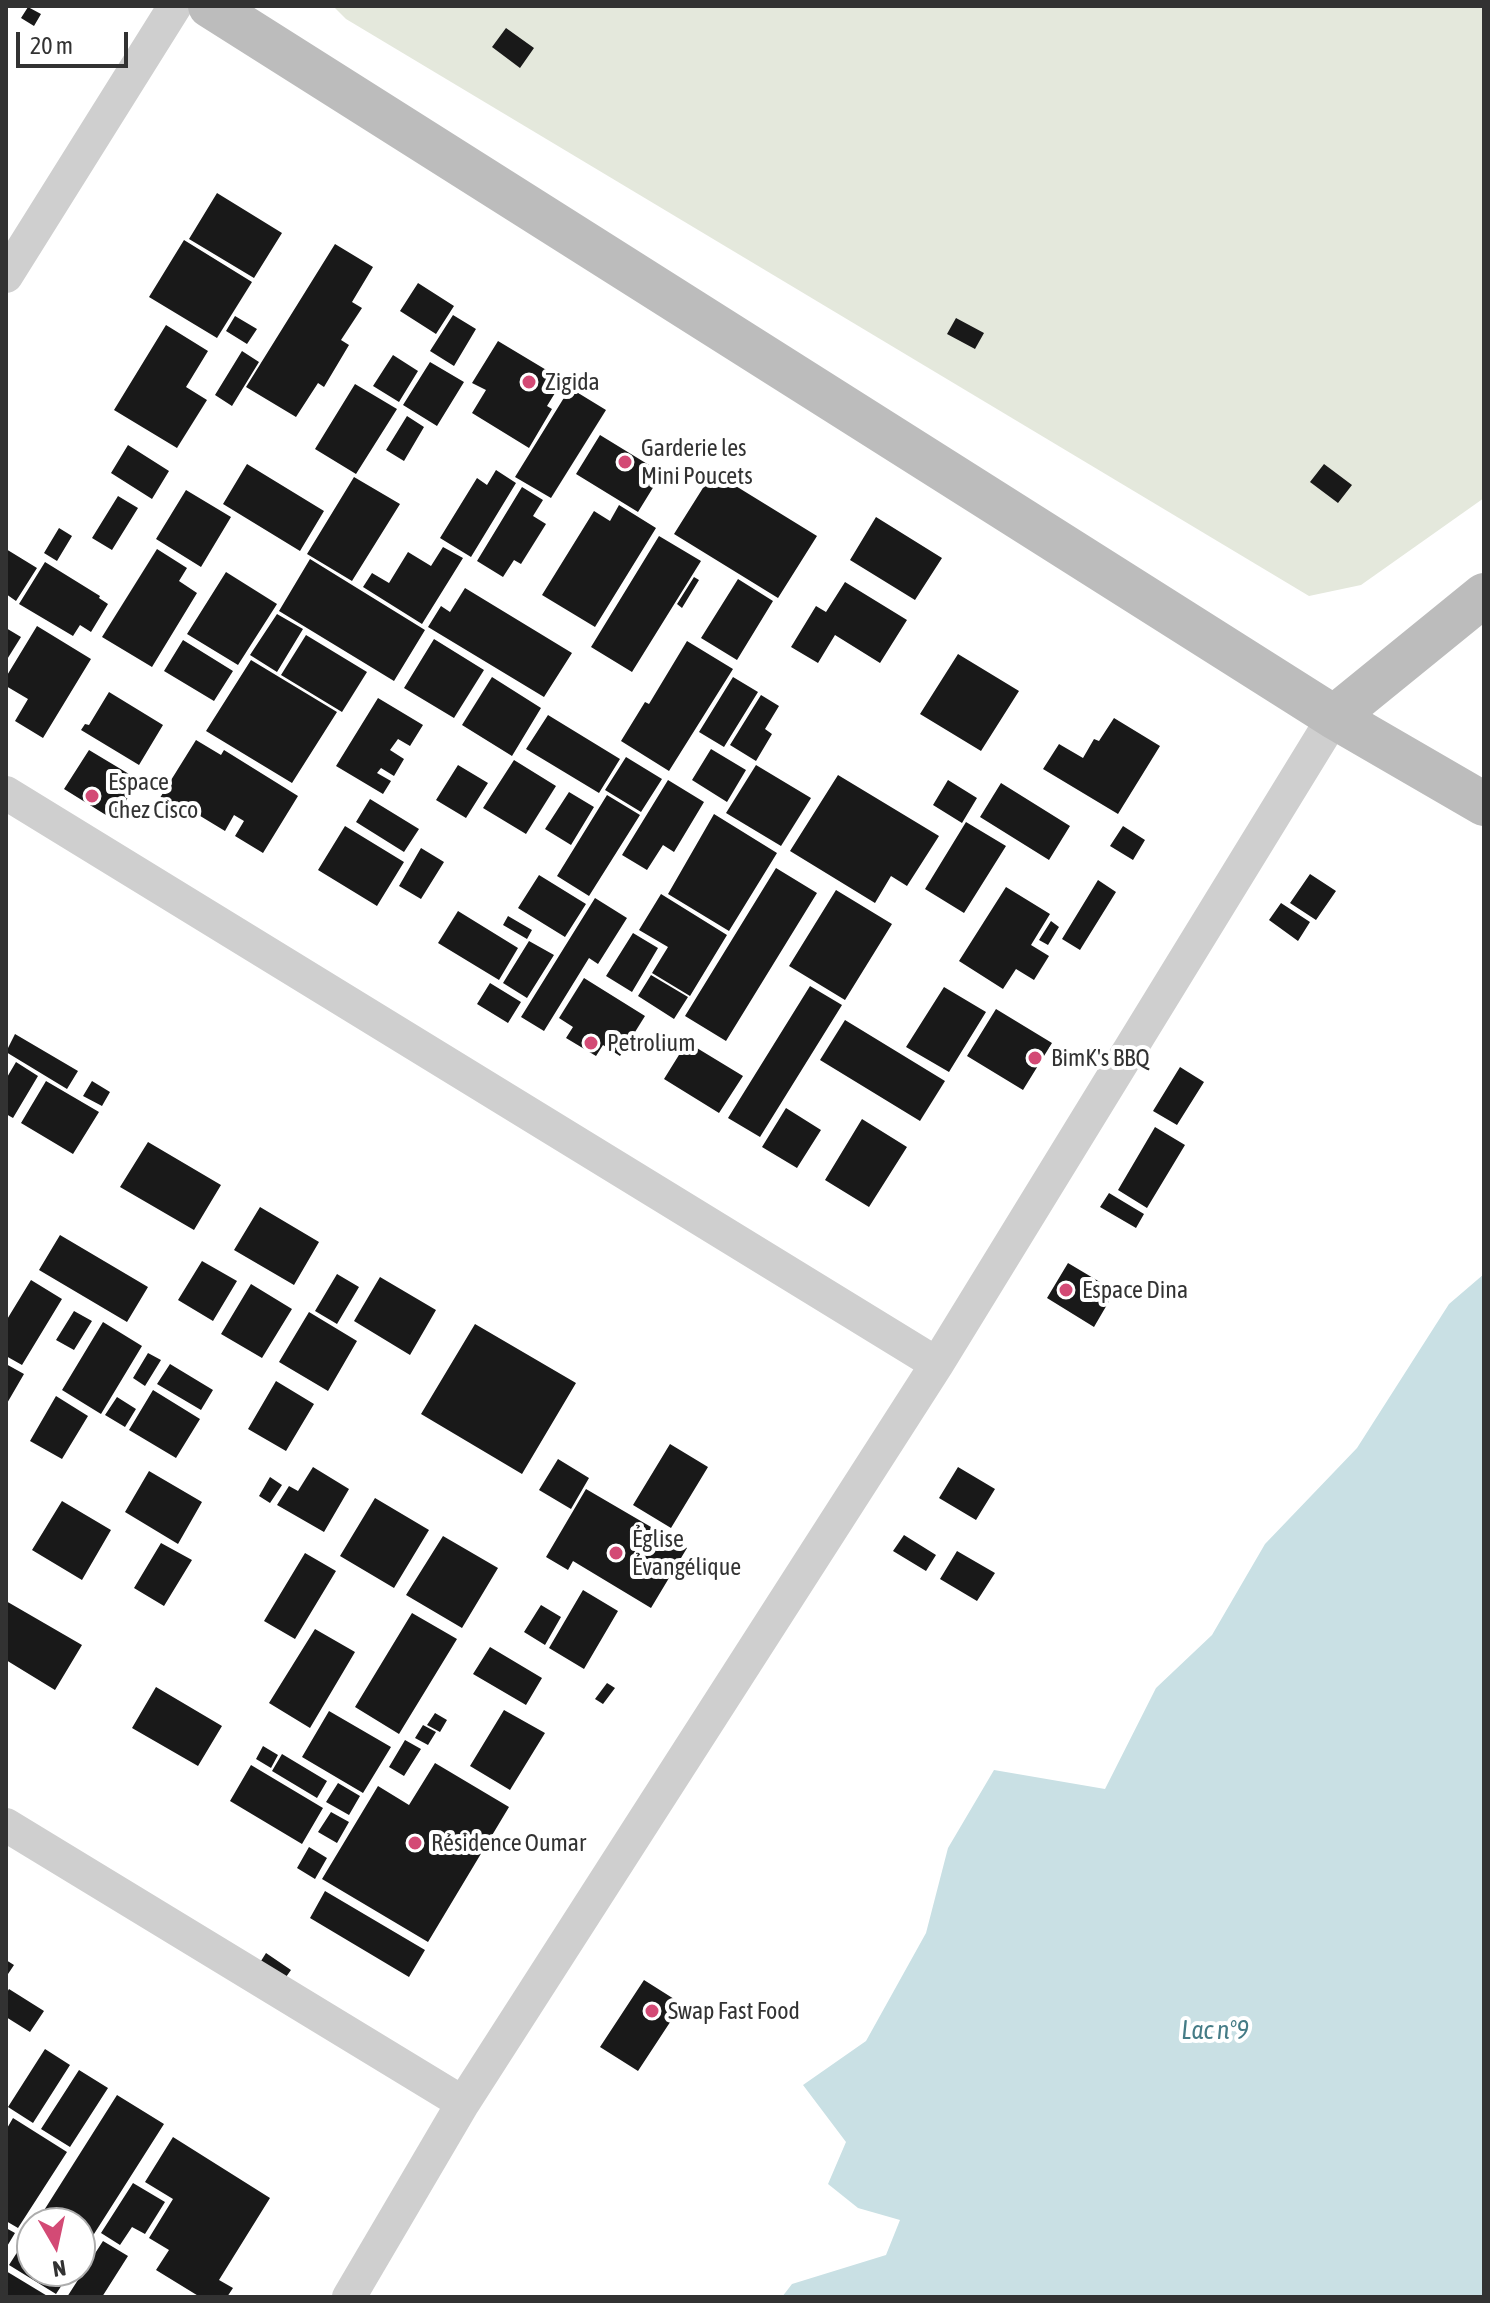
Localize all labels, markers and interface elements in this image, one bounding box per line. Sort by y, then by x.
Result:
scale bar [20,16,132,66]
text: 20 m [30,32,73,59]
place label: Zigida [545,368,600,396]
marker: Zigida [520,373,538,391]
place label: Garderie les Mini Poucets [641,434,753,490]
marker: Garderie les Mini Poucets [616,453,634,471]
place label: Espace Chez Cisco [108,768,198,824]
marker: Espace Chez Cisco [83,787,101,805]
place label: Petrolium [607,1029,695,1057]
marker: Petrolium [582,1034,600,1052]
place label: BimK's BBQ [1051,1044,1149,1072]
marker: BimK's BBQ [1026,1049,1044,1067]
place label: Espace Dina [1082,1276,1188,1304]
marker: Espace Dina [1057,1281,1075,1299]
place label: Église Évangélique [632,1525,741,1581]
marker: Église Évangélique [607,1544,625,1562]
place label: Résidence Oumar [431,1829,586,1857]
marker: Résidence Oumar [406,1834,424,1852]
place label: Swap Fast Food [668,1997,800,2025]
marker: Swap Fast Food [643,2002,661,2020]
water label: Lac n°9 [1181,2015,1249,2047]
north arrow [16,2207,96,2287]
text: N [51,2255,68,2283]

